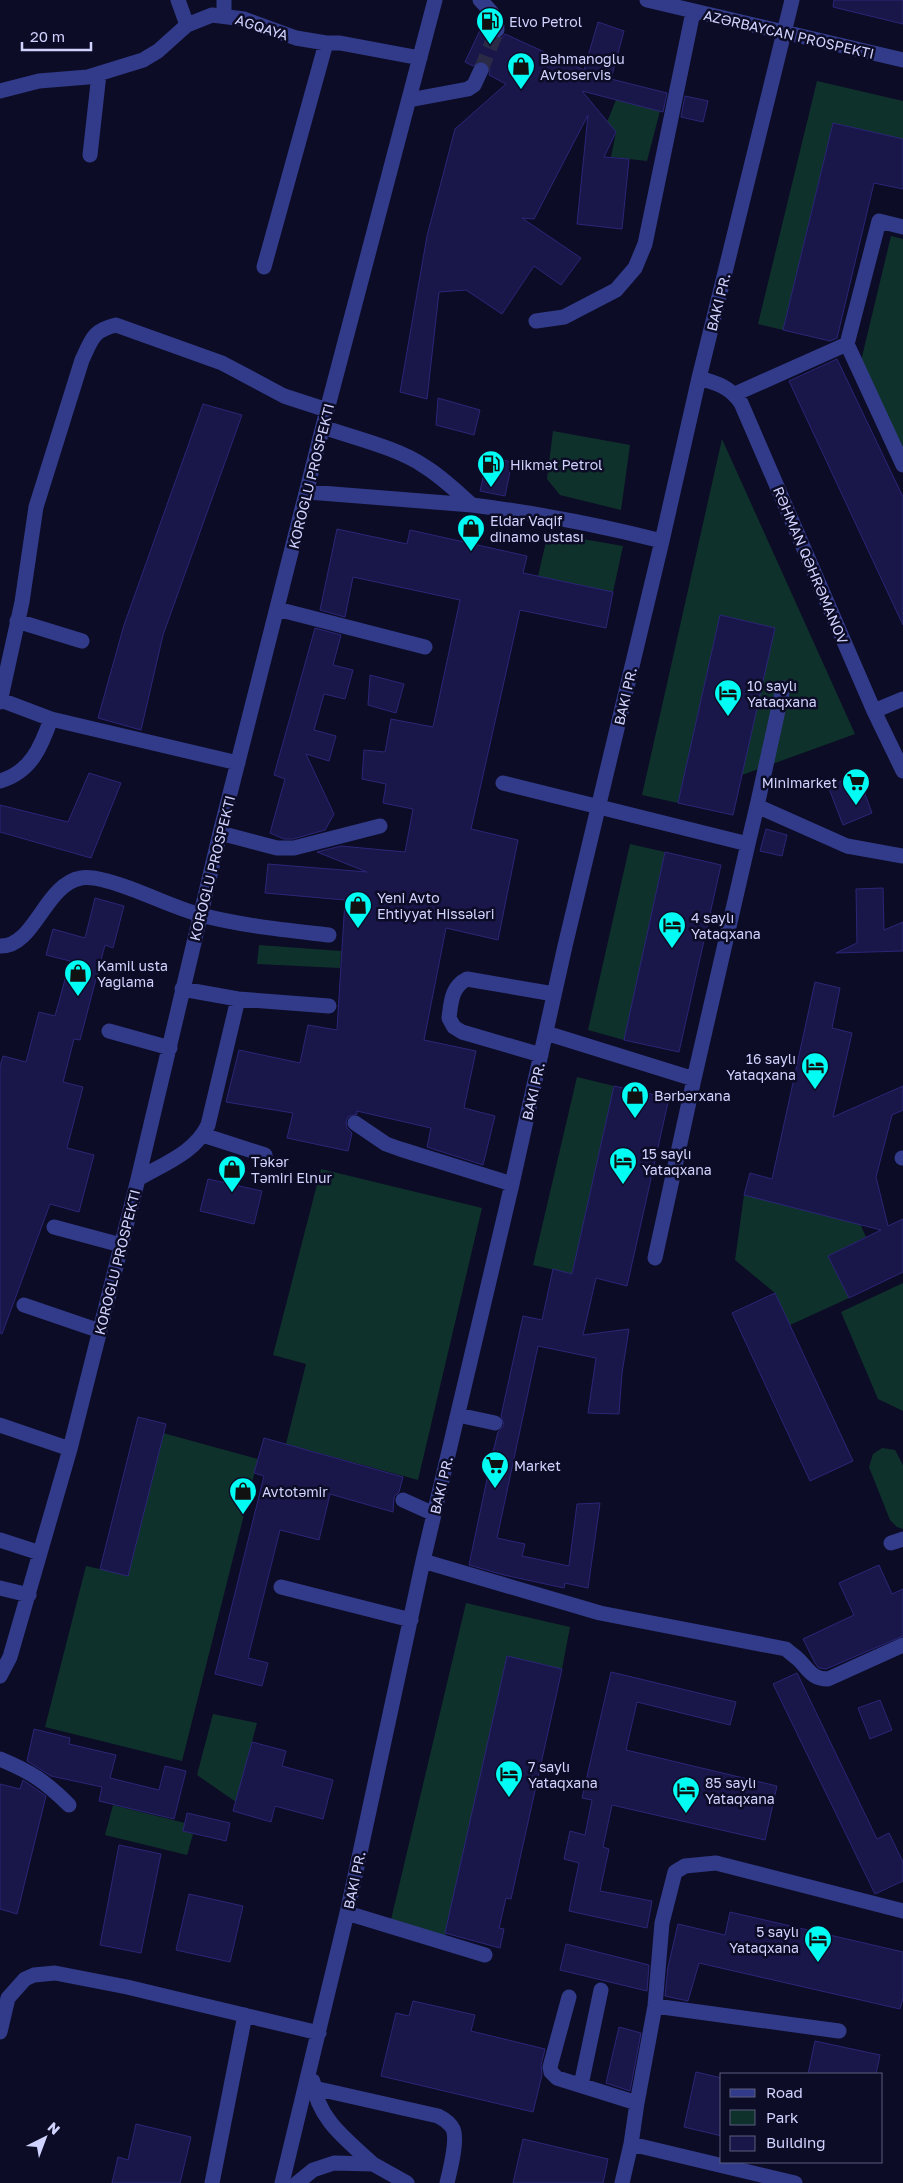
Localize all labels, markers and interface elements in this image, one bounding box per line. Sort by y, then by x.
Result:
fuel station icon: Elvo Petrol [475,6,505,45]
street label: AZƏRBAYCAN PROSPEKTI [702,6,876,62]
street label: AĞQAYA [233,10,291,44]
place label: Elvo Petrol [509,13,582,30]
scale bar [22,20,91,52]
text: 20 m [30,27,65,45]
place label: Bəhmanoğlu Avtoservis [540,50,625,83]
shop icon: Bəhmanoğlu Avtoservis [506,51,536,90]
street label: BAKI PR. [703,271,733,333]
street label: KOROĞLU PROSPEKTI [285,402,337,550]
fuel station icon: Hikmət Petrol [476,449,506,488]
place label: Hikmət Petrol [510,456,603,473]
street label: RƏHMAN QƏHRƏMANOV [770,484,852,647]
place label: Eldar Vaqif dinamo ustası [490,512,584,545]
shop icon: Eldar Vaqif dinamo ustası [456,513,486,552]
street label: BAKI PR. [610,665,640,727]
place label: 10 saylı Yataqxana [747,677,817,710]
hotel icon: 10 saylı Yataqxana [713,678,743,717]
supermarket icon: Minimarket [841,767,871,806]
place label: Minimarket [762,774,837,791]
street label: KOROĞLU PROSPEKTI [186,794,238,942]
place label: Yeni Avto Ehtiyyat Hissələri [377,889,494,922]
shop icon: Yeni Avto Ehtiyyat Hissələri [343,890,373,929]
place label: 4 saylı Yataqxana [691,909,761,942]
hotel icon: 4 saylı Yataqxana [657,910,687,949]
place label: Kamil usta Yağlama [97,957,168,990]
shop icon: Kamil usta Yağlama [63,958,93,997]
place label: 16 saylı Yataqxana [726,1050,796,1083]
hotel icon: 16 saylı Yataqxana [800,1051,830,1090]
street label: BAKI PR. [518,1060,548,1122]
shop icon: Bərbərxana [620,1080,650,1119]
place label: Bərbərxana [654,1087,731,1104]
place label: 15 saylı Yataqxana [642,1145,712,1178]
hotel icon: 15 saylı Yataqxana [608,1146,638,1185]
place label: Təkər Təmiri Elnur [251,1153,332,1186]
shop icon: Təkər Təmiri Elnur [217,1154,247,1193]
street label: KOROĞLU PROSPEKTI [91,1188,143,1336]
supermarket icon: Market [480,1450,510,1489]
street label: BAKI PR. [426,1454,456,1516]
place label: Market [514,1457,561,1474]
shop icon: Avtotəmir [228,1476,258,1515]
place label: Avtotəmir [262,1483,328,1500]
place label: 7 saylı Yataqxana [528,1758,598,1791]
hotel icon: 7 saylı Yataqxana [494,1759,524,1798]
place label: 85 saylı Yataqxana [705,1774,775,1807]
hotel icon: 85 saylı Yataqxana [671,1775,701,1814]
street label: BAKI PR. [340,1849,368,1911]
place label: 5 saylı Yataqxana [729,1923,799,1956]
hotel icon: 5 saylı Yataqxana [803,1924,833,1963]
legend [720,2073,883,2163]
text: Road [766,2083,803,2101]
text: Park [766,2108,799,2126]
north arrow [20,2113,70,2163]
text: N [44,2118,64,2138]
text: Building [766,2133,826,2151]

